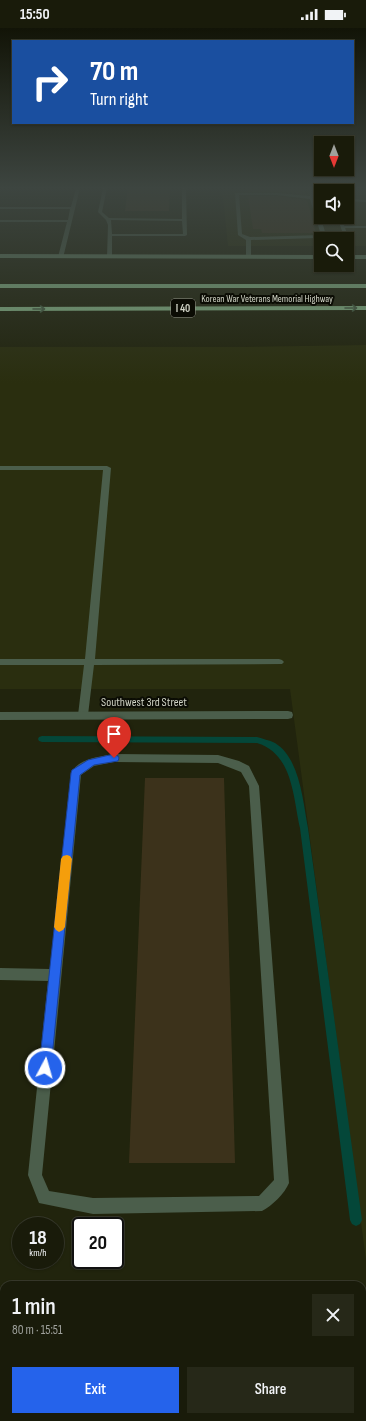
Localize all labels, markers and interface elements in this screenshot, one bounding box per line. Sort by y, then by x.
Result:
text: 15:50 [20,5,50,24]
text: 70 m [90,55,138,88]
icon: right [24,56,76,108]
text: Turn right [90,89,148,110]
north arrow [314,136,354,176]
map controls [314,136,354,272]
button: sound [314,184,354,224]
button: search [314,232,354,272]
street label: Korean War Veterans Memorial Highway [201,293,333,305]
road number: I 40 [171,299,195,317]
one-way arrow [344,304,357,312]
one-way arrow [32,305,45,312]
street label: Southwest 3rd Street [101,695,187,710]
pin [97,717,131,758]
icon: arrive [103,723,125,745]
position arrow [24,1047,66,1089]
speed limit sign: 20 [72,1217,124,1269]
text: 18 [29,1226,47,1250]
text: km/h [29,1247,47,1259]
text: 1 min [12,1292,56,1321]
button: close [312,1294,354,1336]
text: 80 m · 15:51 [12,1322,63,1338]
button: Exit [12,1367,179,1413]
button: Share [187,1367,354,1413]

